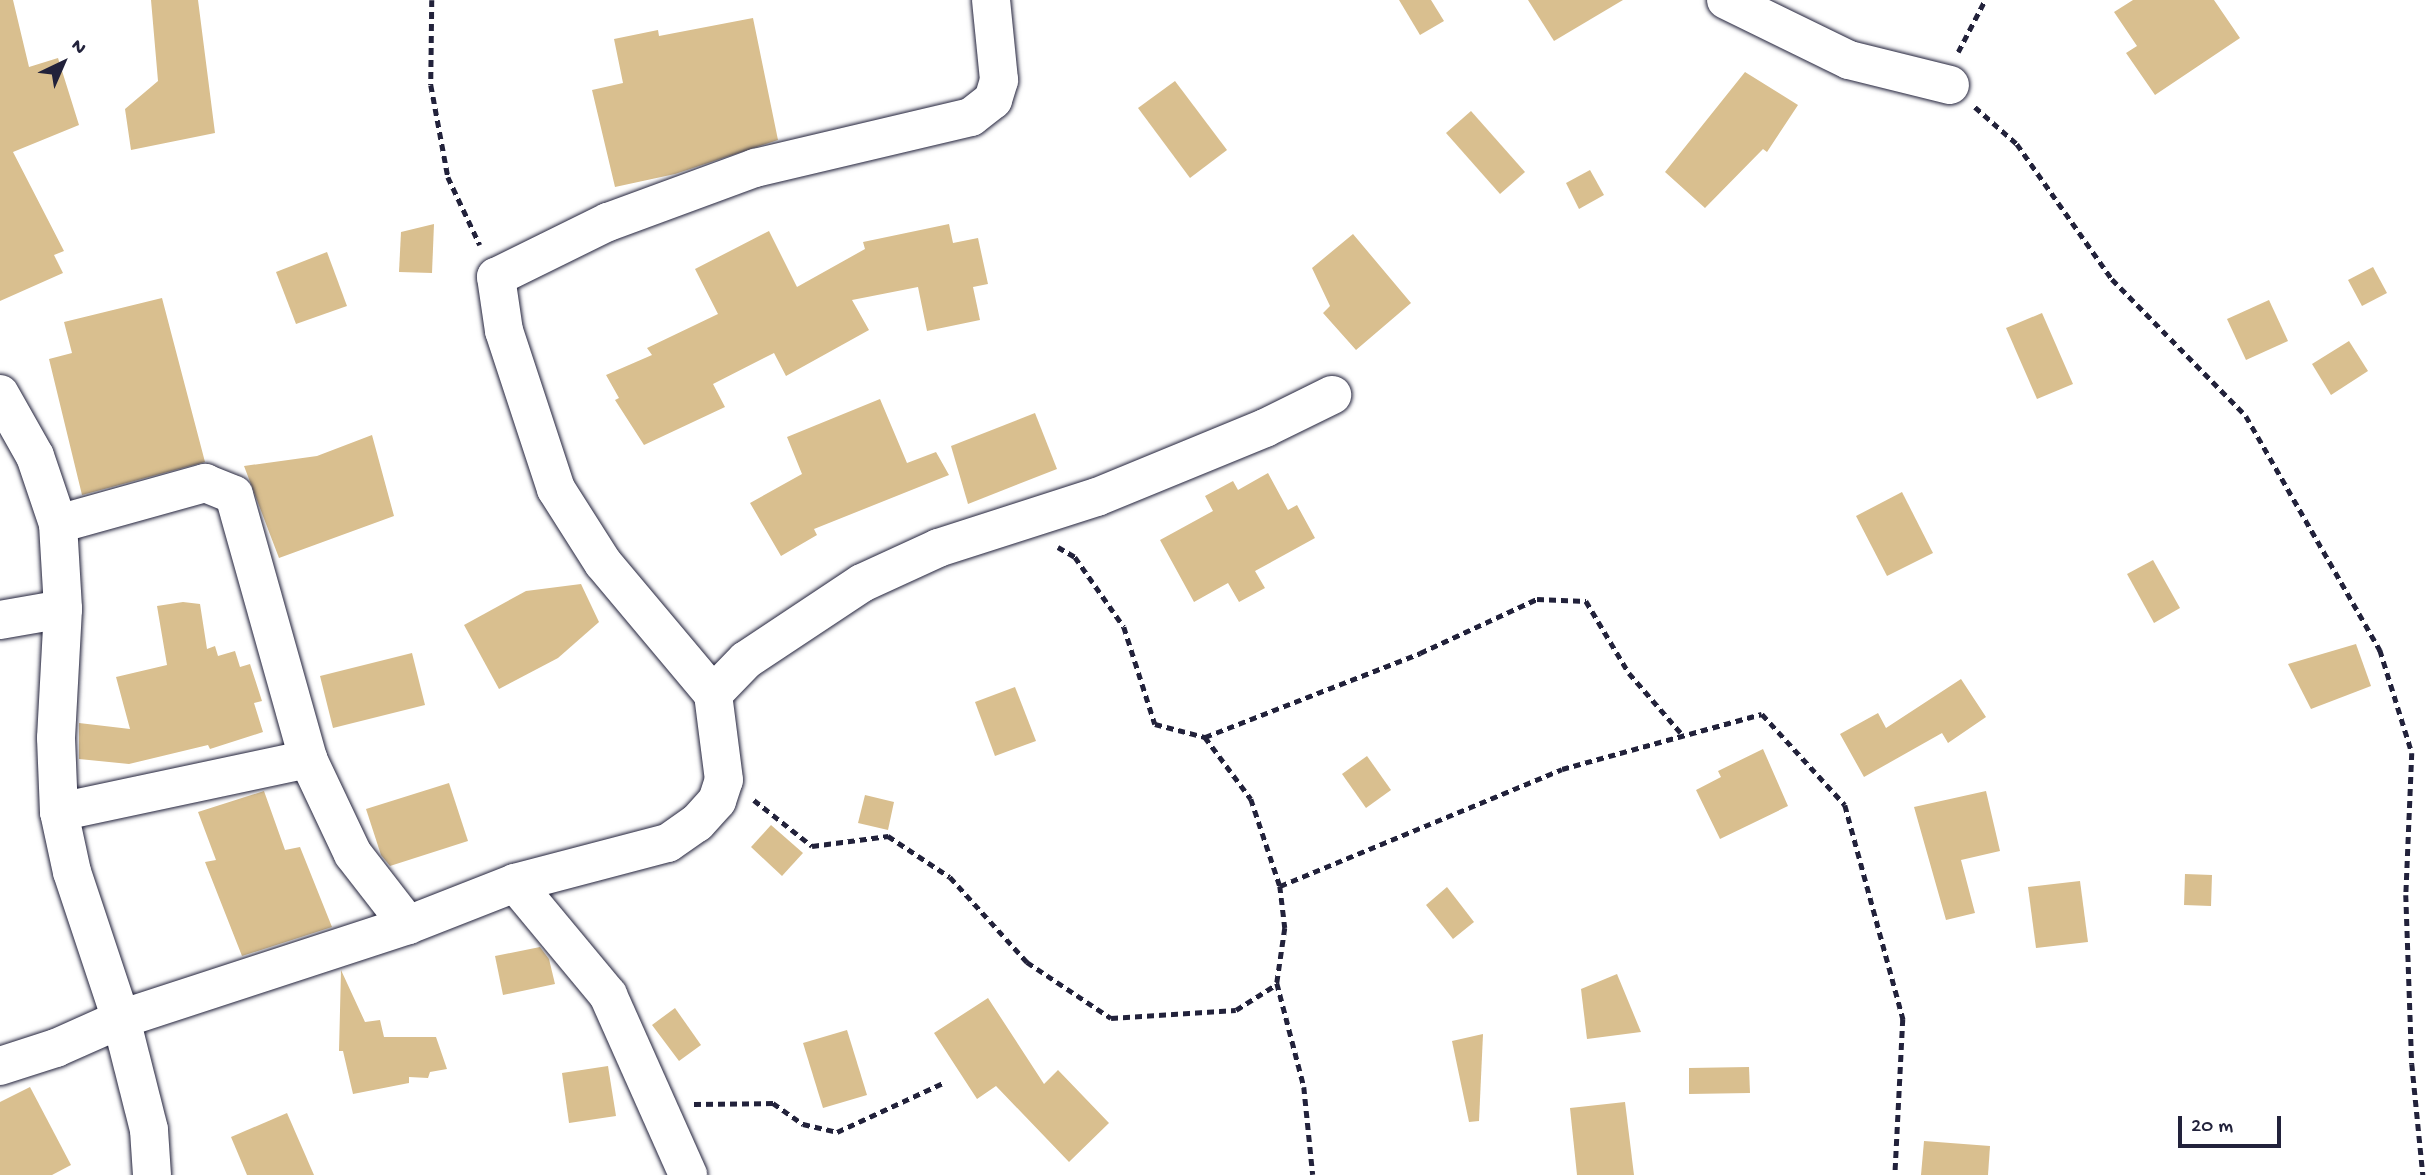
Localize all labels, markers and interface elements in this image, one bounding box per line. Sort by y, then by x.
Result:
north arrow [28,28,98,98]
text: N [65,35,90,60]
scale bar [2181,1102,2284,1146]
text: 20 m [2191,1115,2233,1140]

